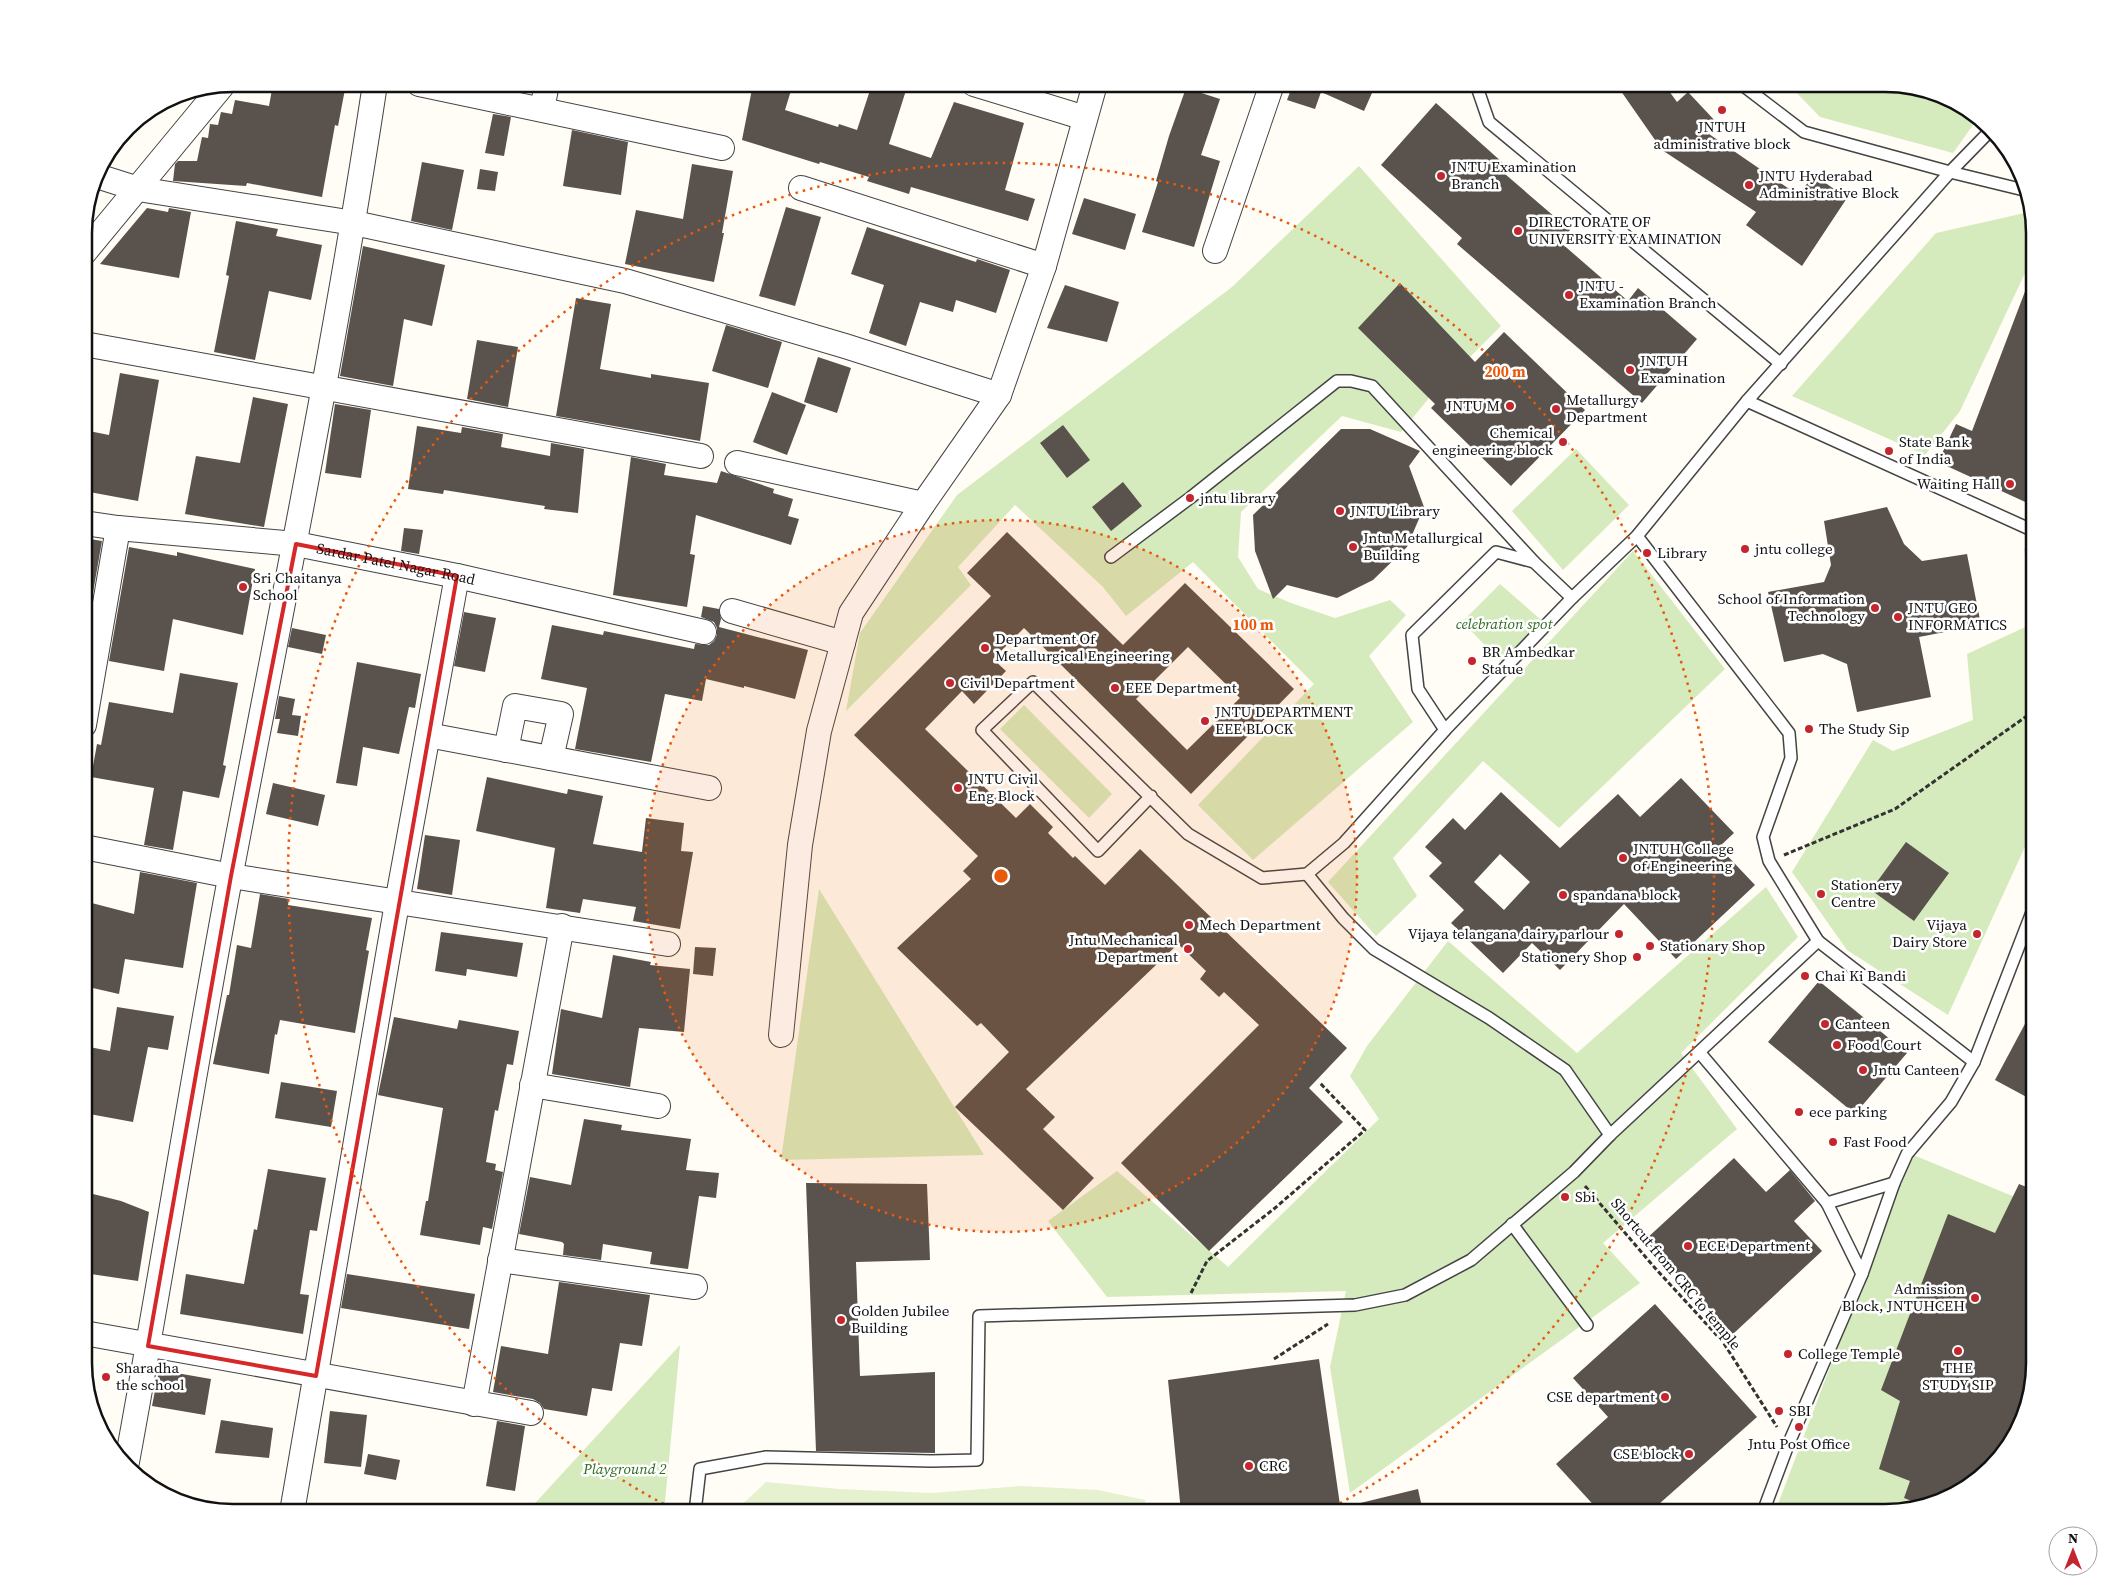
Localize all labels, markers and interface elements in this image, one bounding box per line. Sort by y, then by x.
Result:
marker: JNTUH administrative block [1716,104,1728,116]
place label: JNTUH administrative block [1654,116,1791,154]
place label: JNTU Examination Branch [1450,156,1577,194]
place label: JNTU Hyderabad Administrative Block [1758,165,1900,203]
marker: JNTU Examination Branch [1435,170,1447,182]
marker: JNTU Hyderabad Administrative Block [1743,179,1755,191]
place label: DIRECTORATE OF UNIVERSITY EXAMINATION [1528,211,1722,249]
marker: DIRECTORATE OF UNIVERSITY EXAMINATION [1512,225,1524,237]
place label: JNTU - Examination Branch [1578,275,1717,313]
marker: JNTU - Examination Branch [1563,289,1575,301]
place label: JNTUH Examination [1639,350,1726,388]
text: 200 m [1484,361,1526,382]
marker: JNTUH Examination [1624,364,1636,376]
place label: Metallurgy Department [1566,389,1647,427]
place label: JNTU M [1446,395,1500,416]
marker: JNTU M [1504,400,1516,412]
marker: Metallurgy Department [1550,403,1562,415]
place label: Chemical engineering block [1432,422,1554,460]
place label: State Bank of India [1899,431,1970,469]
marker: Chemical engineering block [1557,436,1569,448]
marker: State Bank of India [1883,445,1895,457]
place label: Waiting Hall [1917,473,2001,494]
marker: Waiting Hall [2004,478,2016,490]
place label: jntu library [1198,487,1276,508]
marker: jntu library [1184,492,1196,504]
place label: JNTU Library [1349,500,1440,521]
marker: JNTU Library [1334,505,1346,517]
place label: Jntu Metallurgical Building [1362,527,1484,565]
street label: Sardar Patel Nagar Road [315,537,478,590]
place label: jntu college [1753,538,1833,559]
marker: Jntu Metallurgical Building [1347,541,1359,553]
place label: Library [1657,542,1707,563]
marker: jntu college [1739,543,1751,555]
marker: Library [1641,547,1653,559]
place label: Sri Chaitanya School [253,567,342,605]
marker: Sri Chaitanya School [237,581,249,593]
place label: School of Information Technology [1718,588,1865,626]
place label: JNTU GEO INFORMATICS [1907,597,2007,635]
marker: School of Information Technology [1869,602,1881,614]
marker: JNTU GEO INFORMATICS [1892,611,1904,623]
park label: celebration spot [1456,613,1553,634]
text: 100 m [1232,614,1274,635]
place label: Department Of Metallurgical Engineering [995,628,1170,666]
place label: BR Ambedkar Statue [1482,641,1575,679]
marker: Department Of Metallurgical Engineering [979,642,991,654]
marker: BR Ambedkar Statue [1466,655,1478,667]
place label: Civil Department [960,672,1075,693]
marker: Civil Department [944,677,956,689]
place label: EEE Department [1125,677,1237,698]
marker: EEE Department [1109,682,1121,694]
place label: JNTU DEPARTMENT EEE BLOCK [1214,701,1353,739]
marker: JNTU DEPARTMENT EEE BLOCK [1199,715,1211,727]
place label: The Study Sip [1819,718,1910,739]
marker: The Study Sip [1803,723,1815,735]
place label: JNTU Civil Eng Block [967,768,1039,806]
marker: JNTU Civil Eng Block [952,782,964,794]
place label: JNTUH College of Engineering [1632,838,1734,876]
marker: JNTUH College of Engineering [1617,852,1629,864]
centre of rings [992,867,1010,885]
place label: Stationery Centre [1831,874,1900,912]
place label: spandana block [1573,884,1678,905]
marker: Stationery Centre [1815,888,1827,900]
marker: spandana block [1557,889,1569,901]
place label: Mech Department [1199,914,1321,935]
place label: Vijaya Dairy Store [1892,914,1967,952]
marker: Mech Department [1183,919,1195,931]
place label: Vijaya telangana dairy parlour [1408,923,1610,944]
marker: Vijaya telangana dairy parlour [1613,928,1625,940]
marker: Vijaya Dairy Store [1971,928,1983,940]
place label: Jntu Mechanical Department [1068,929,1179,967]
place label: Stationary Shop [1660,935,1766,956]
marker: Stationary Shop [1644,940,1656,952]
marker: Jntu Mechanical Department [1182,943,1194,955]
place label: Stationery Shop [1522,946,1627,967]
marker: Stationery Shop [1631,951,1643,963]
place label: Chai Ki Bandi [1815,965,1906,986]
marker: Chai Ki Bandi [1799,970,1811,982]
place label: Canteen [1835,1013,1890,1034]
marker: Canteen [1819,1018,1831,1030]
place label: Food Court [1847,1034,1921,1055]
marker: Food Court [1831,1039,1843,1051]
place label: Jntu Canteen [1872,1059,1960,1080]
marker: Jntu Canteen [1857,1064,1869,1076]
place label: ece parking [1809,1101,1887,1122]
marker: ece parking [1793,1106,1805,1118]
place label: Fast Food [1843,1131,1907,1152]
marker: Fast Food [1827,1136,1839,1148]
place label: Sbi [1575,1186,1596,1207]
marker: Sbi [1559,1191,1571,1203]
street label: Shortcut from CRC to temple [1606,1193,1747,1354]
place label: ECE Department [1698,1235,1810,1256]
marker: ECE Department [1682,1240,1694,1252]
place label: Admission Block, JNTUHCEH [1842,1278,1965,1316]
marker: Admission Block, JNTUHCEH [1969,1292,1981,1304]
place label: Golden Jubilee Building [851,1300,950,1338]
marker: Golden Jubilee Building [835,1314,847,1326]
place label: College Temple [1798,1343,1901,1364]
marker: THE STUDY SIP [1952,1345,1964,1357]
marker: College Temple [1782,1348,1794,1360]
place label: Sharadha the school [116,1357,185,1395]
place label: THE STUDY SIP [1922,1357,1994,1395]
marker: Sharadha the school [100,1371,112,1383]
place label: CSE department [1547,1386,1655,1407]
marker: CSE department [1659,1391,1671,1403]
place label: SBI [1789,1400,1811,1421]
marker: SBI [1773,1405,1785,1417]
marker: Jntu Post Office [1793,1421,1805,1433]
place label: Jntu Post Office [1747,1433,1850,1454]
place label: CSE block [1613,1443,1680,1464]
marker: CSE block [1683,1448,1695,1460]
place label: CRC [1259,1455,1287,1476]
park label: Playground 2 [582,1458,667,1479]
marker: CRC [1243,1460,1255,1472]
north arrow [2048,1526,2098,1576]
text: N [2068,1528,2078,1548]

